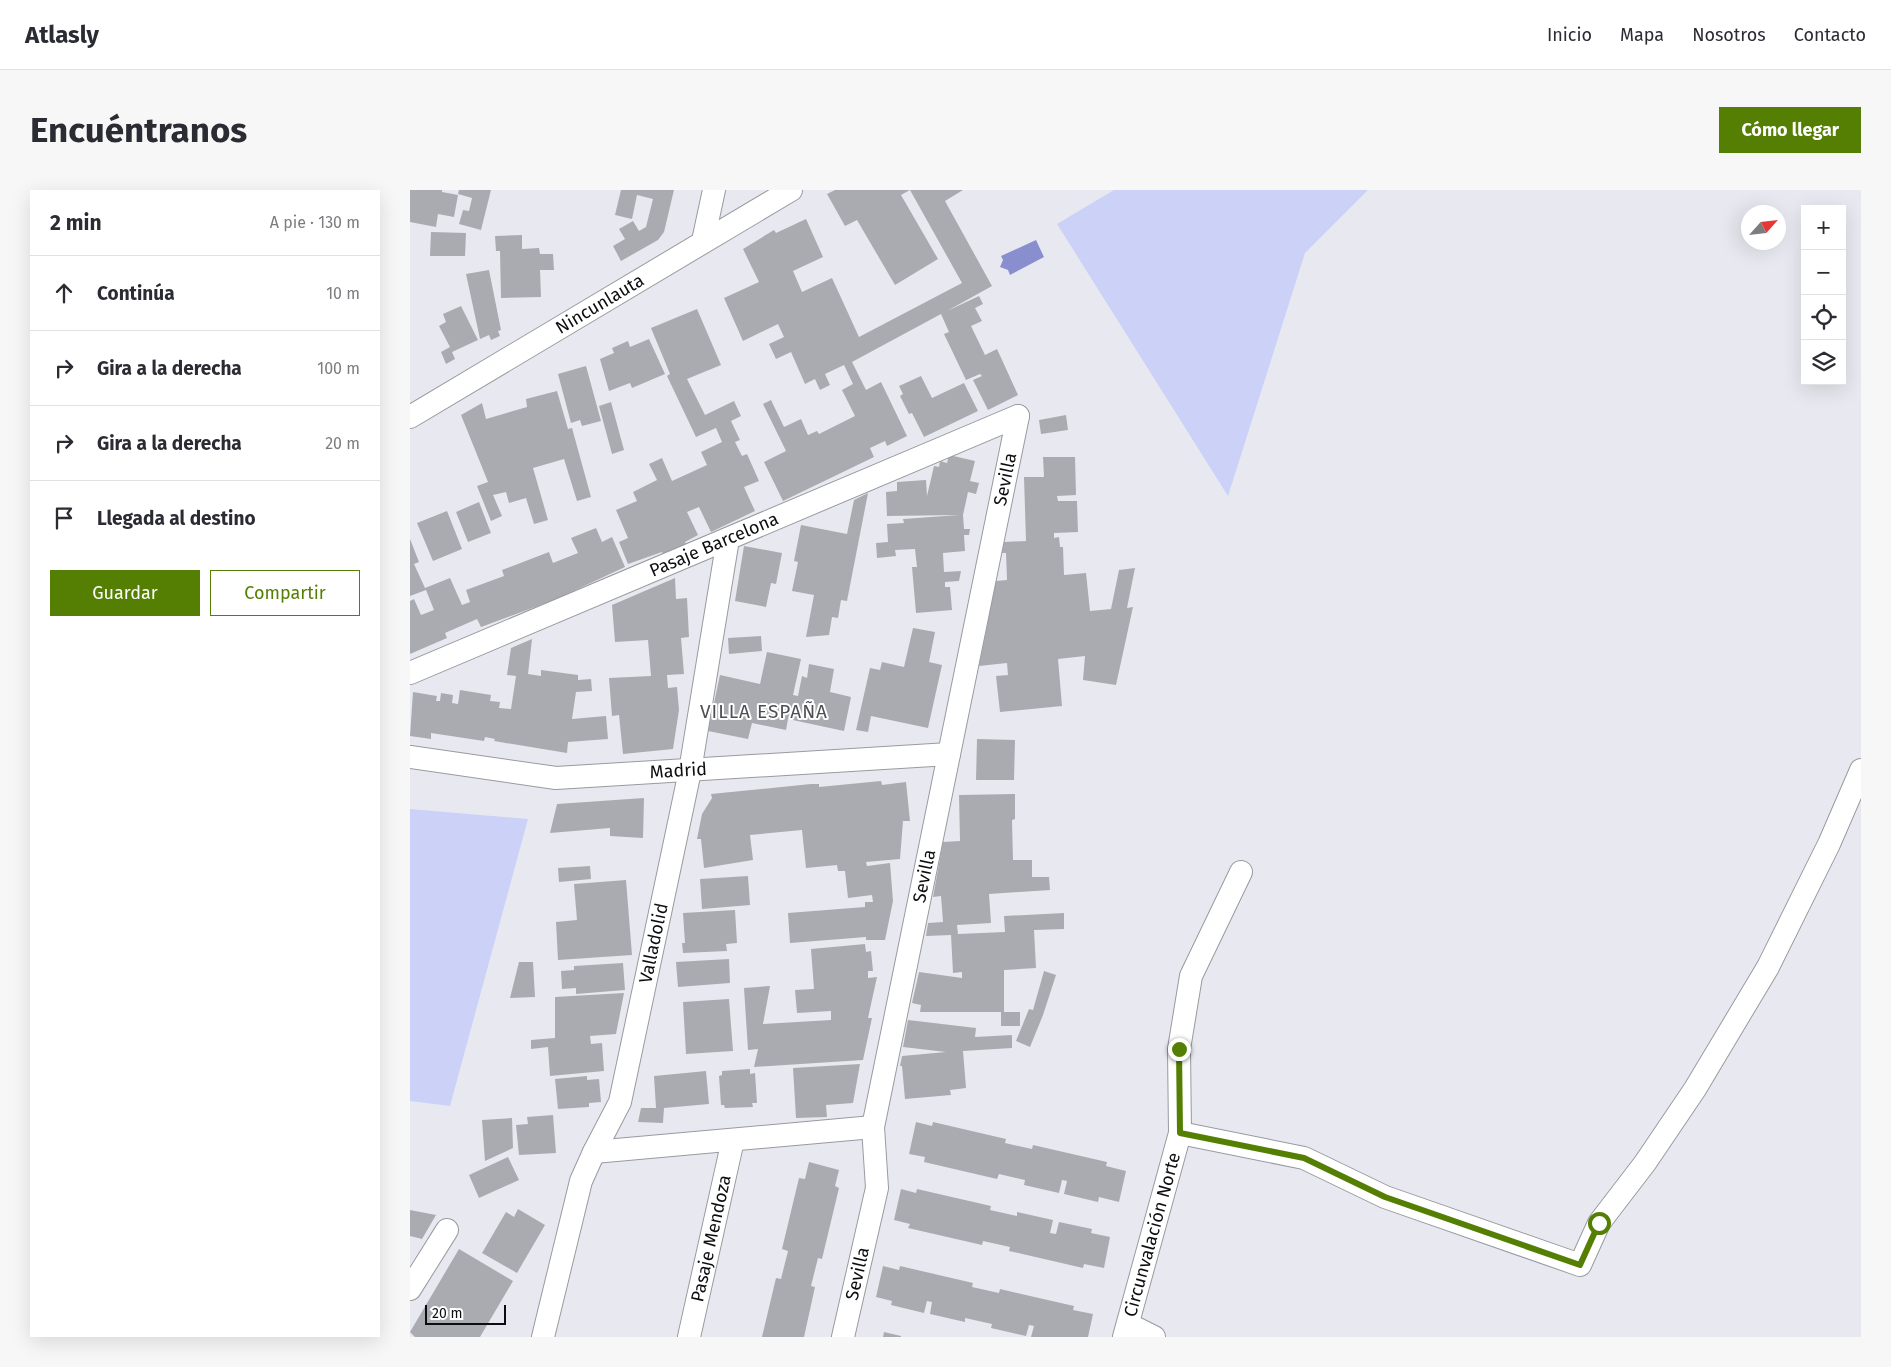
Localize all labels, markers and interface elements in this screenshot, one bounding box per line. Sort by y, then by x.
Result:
text: Atlasly [25,21,99,49]
text: Inicio [1547,24,1592,46]
text: Mapa [1620,24,1664,46]
text: Nosotros [1692,24,1766,46]
text: Contacto [1794,24,1866,46]
button: Cómo llegar [1719,107,1861,153]
text: Encuéntranos [30,109,247,151]
north arrow [1741,205,1786,250]
map controls [1801,205,1846,385]
button: + [1801,205,1846,250]
text: 2 min [50,210,102,236]
text: A pie · 130 m [270,213,360,232]
button: − [1801,250,1846,295]
street label: Nincunlauta [552,269,648,339]
icon: ahead [50,279,78,307]
text: Continúa [97,282,175,305]
text: 10 m [326,284,360,303]
button: locate [1801,295,1846,340]
button: layers [1801,340,1846,385]
icon: right [50,354,78,382]
text: Gira a la derecha [97,357,242,380]
text: 100 m [317,359,360,378]
icon: right [50,429,78,457]
text: Gira a la derecha [97,432,242,455]
text: 20 m [325,434,360,453]
street label: Sevilla [989,451,1021,508]
icon: arrive [50,504,78,532]
text: Llegada al destino [97,507,256,530]
street label: Pasaje Barcelona [646,508,782,581]
button: Guardar [50,570,200,616]
button: Compartir [210,570,360,616]
district label: VILLA ESPAÑA [700,700,828,723]
street label: Madrid [649,758,708,783]
street label: Sevilla [908,848,940,905]
street label: Valladolid [634,901,673,985]
route end [1168,1038,1191,1061]
street label: Circunvalación Norte [1119,1150,1185,1319]
street label: Pasaje Mendoza [686,1173,736,1304]
route start [1588,1212,1611,1235]
street label: Sevilla [841,1245,874,1302]
scale bar [425,1302,506,1325]
text: 20 m [432,1305,462,1322]

